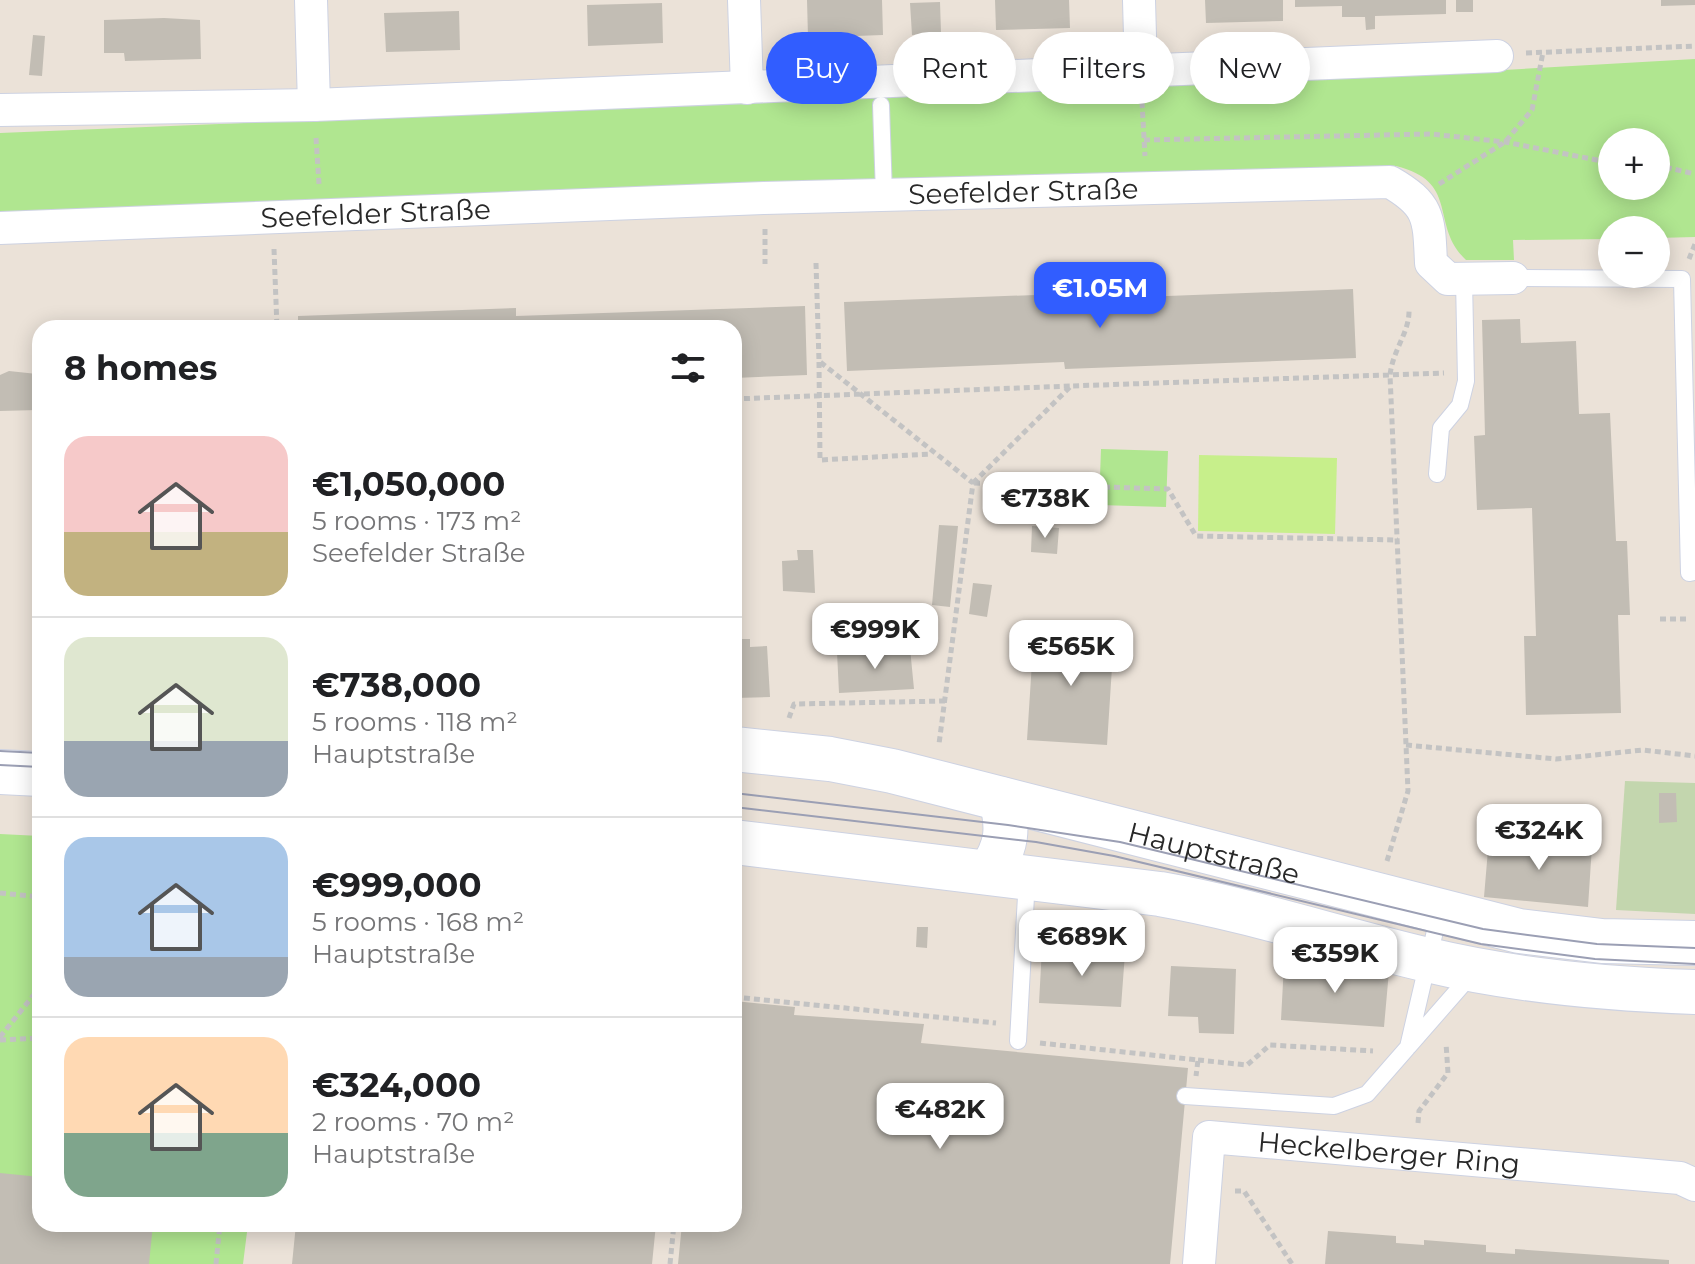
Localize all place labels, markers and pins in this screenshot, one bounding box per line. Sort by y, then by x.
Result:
pin: €1.05M [1035,262,1165,330]
pin: €738K [989,472,1101,540]
pin: €999K [819,603,931,671]
pin: €565K [1015,620,1127,688]
pin: €324K [1483,804,1595,872]
pin: €689K [1026,910,1138,978]
pin: €359K [1279,927,1391,995]
pin: €482K [884,1083,996,1151]

